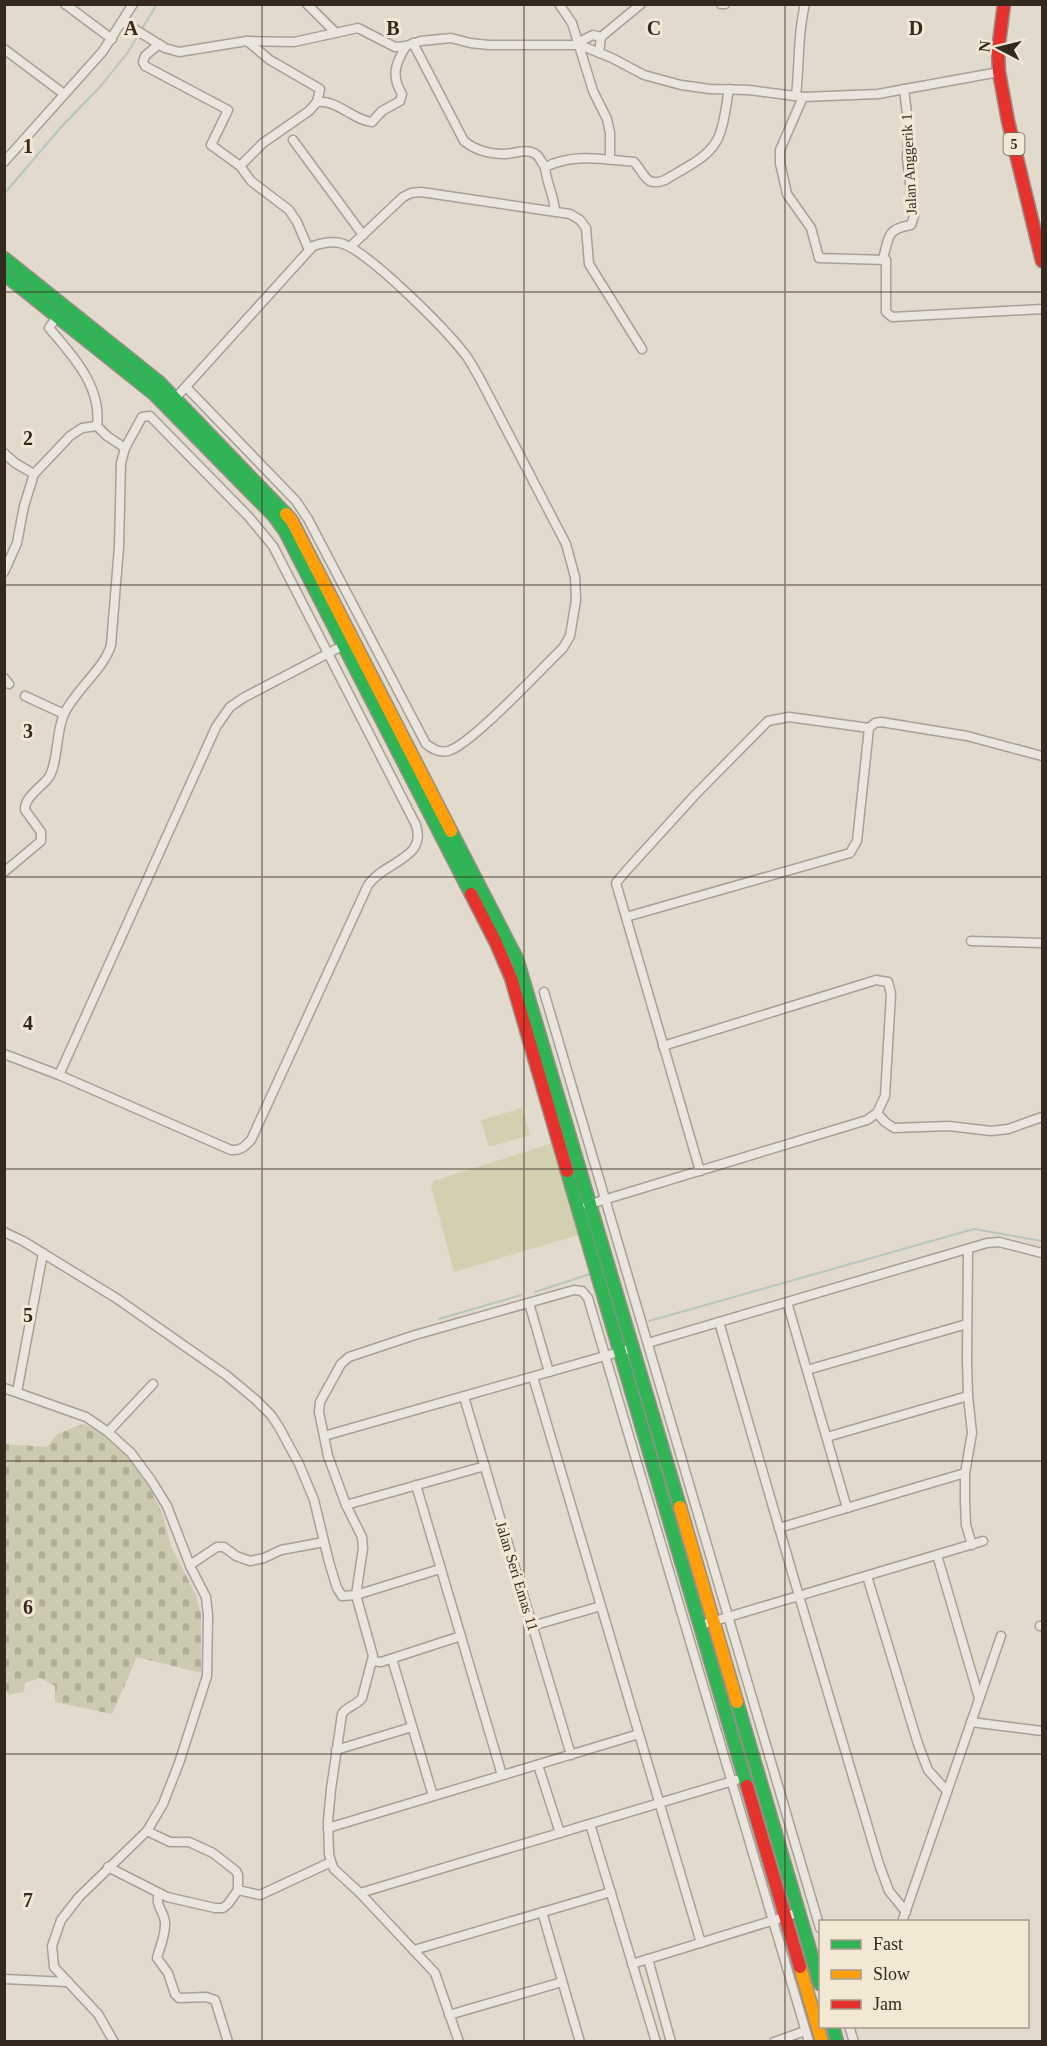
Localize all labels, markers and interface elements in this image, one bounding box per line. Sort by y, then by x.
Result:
text: A [124,17,139,39]
text: B [386,17,400,39]
text: C [647,17,661,39]
text: D [909,17,923,39]
north arrow [969,18,1029,78]
text: N [975,39,994,53]
street label: Jalan Anggerik 1 [898,113,920,215]
road number: 5 [1004,133,1024,155]
text: 1 [23,135,33,157]
text: 2 [23,427,33,449]
text: 3 [23,720,33,742]
text: 4 [23,1012,33,1034]
text: 5 [23,1304,33,1326]
street label: Jalan Seri Emas 11 [493,1519,541,1633]
text: 6 [23,1596,33,1618]
text: 7 [23,1889,33,1911]
legend [819,1920,1029,2028]
text: Fast [873,1934,903,1954]
text: Slow [873,1964,910,1984]
text: Jam [873,1994,902,2014]

